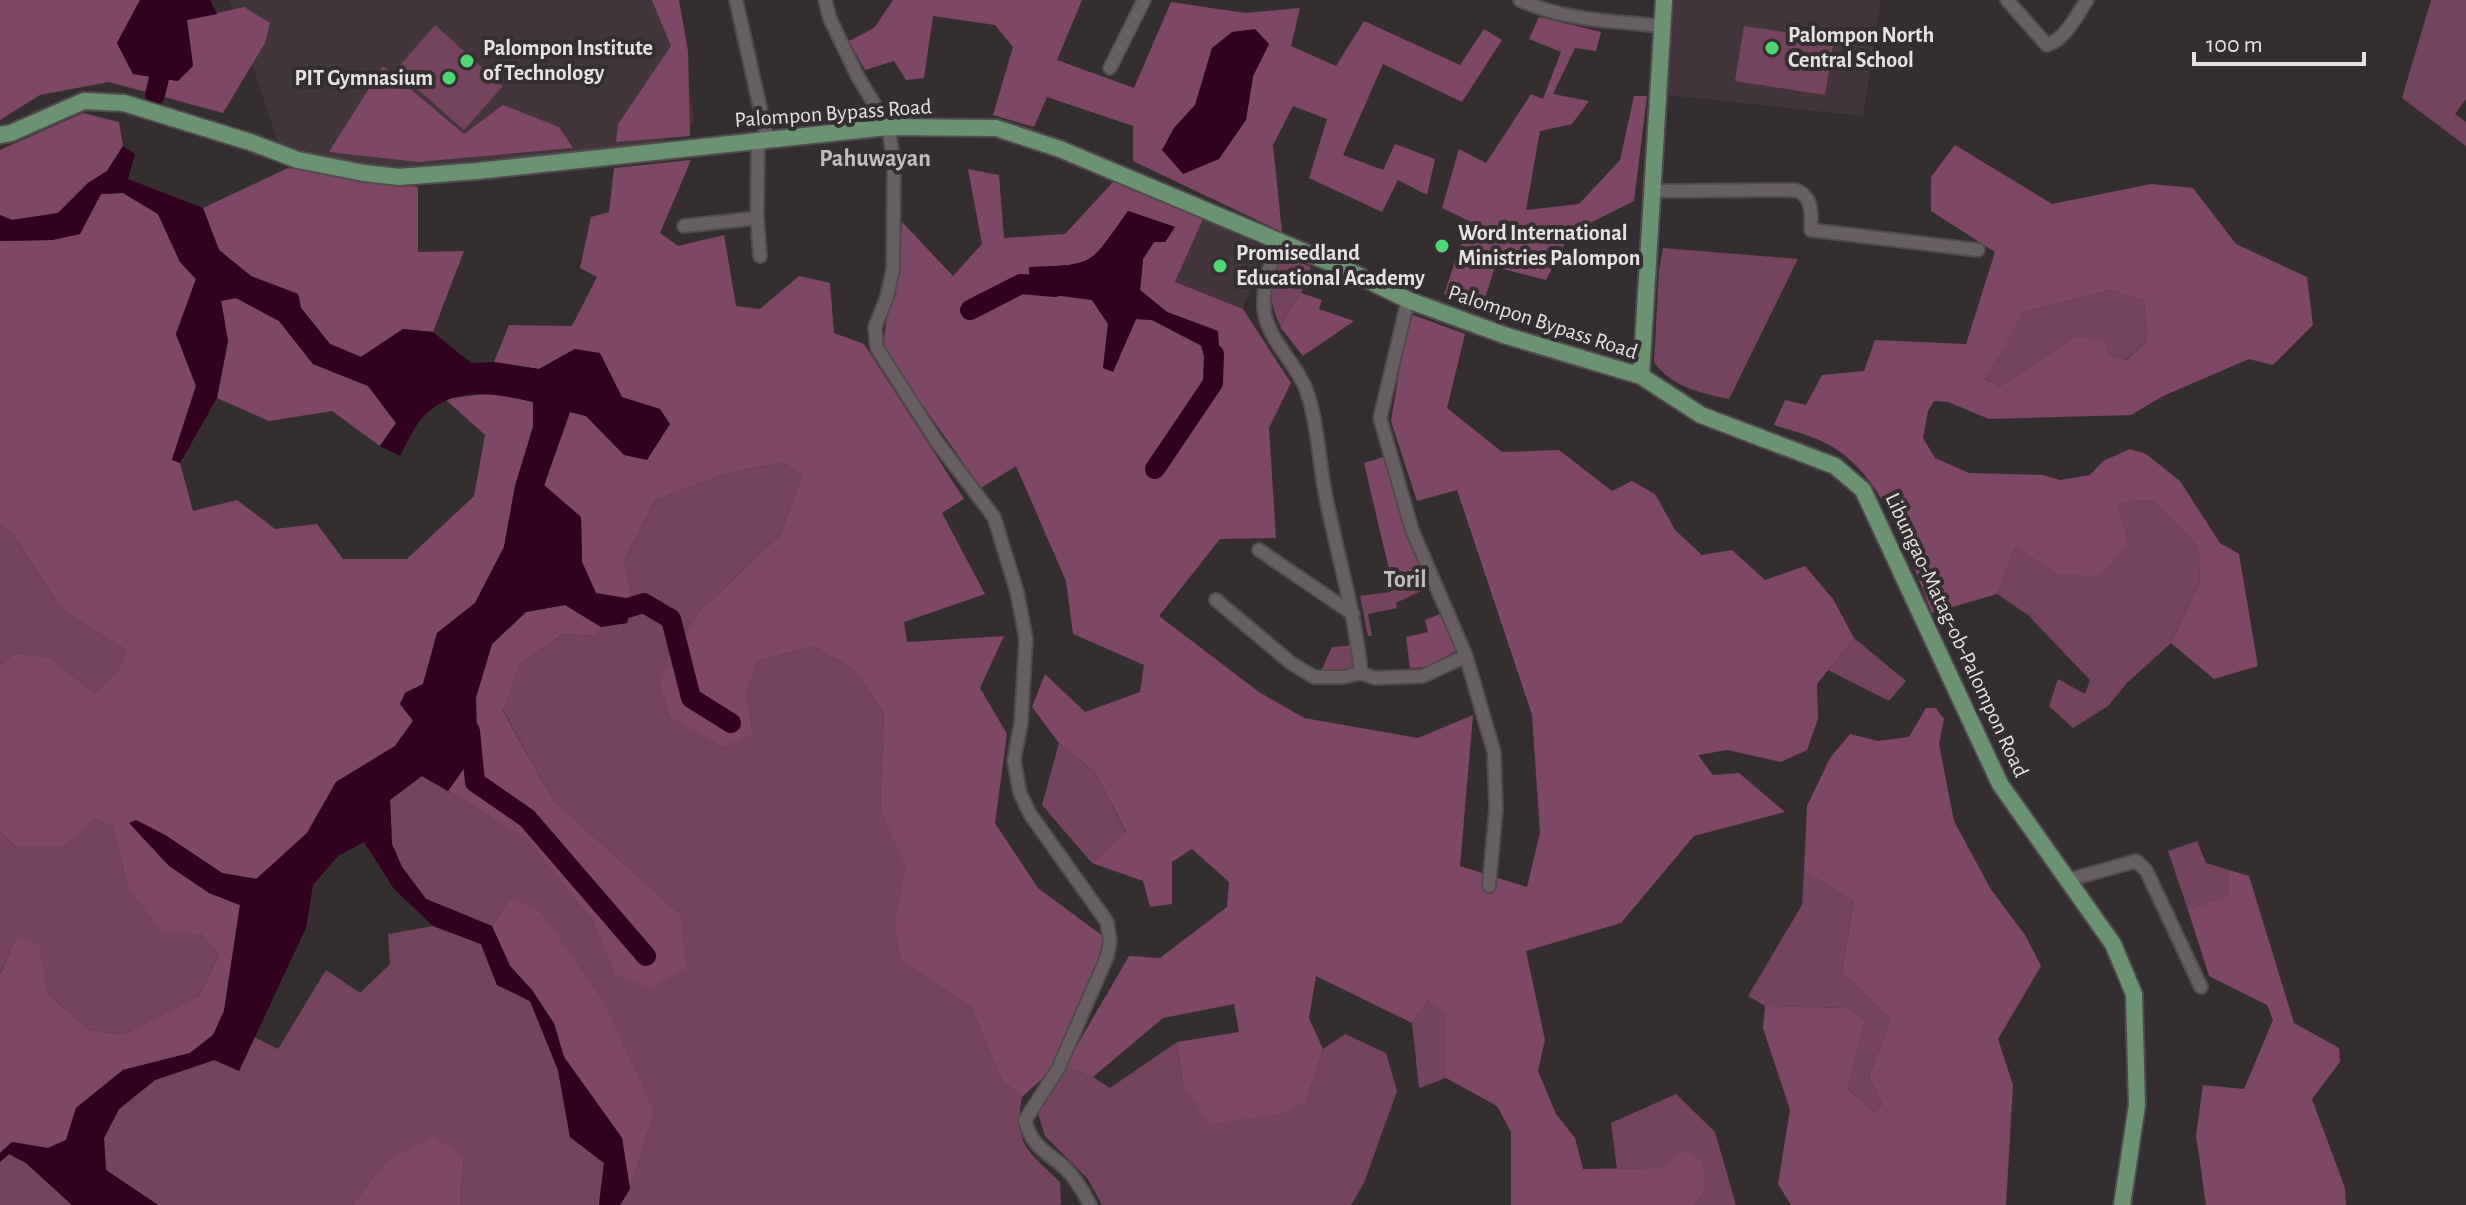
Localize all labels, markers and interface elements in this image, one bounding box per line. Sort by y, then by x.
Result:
scale bar [2194,16,2364,66]
place label: Palompon North Central School [1788,24,1934,71]
text: 100 m [2206,33,2263,57]
place label: Palompon Institute of Technology [483,37,653,85]
marker: Palompon North Central School [1763,39,1781,57]
marker: Palompon Institute of Technology [458,52,476,70]
place label: PIT Gymnasium [294,67,433,90]
marker: PIT Gymnasium [440,69,458,87]
street label: Palompon Bypass Road [734,95,932,131]
district label: Pahuwayan [819,147,931,171]
place label: Word International Ministries Palompon [1458,222,1640,269]
marker: Word International Ministries Palompon [1433,237,1451,255]
place label: Promisedland Educational Academy [1236,242,1425,290]
marker: Promisedland Educational Academy [1211,257,1229,275]
street label: Palompon Bypass Road [1446,281,1640,363]
street label: Libungao-Matag-ob-Palompon Road [1881,489,2033,781]
district label: Toril [1383,568,1427,592]

